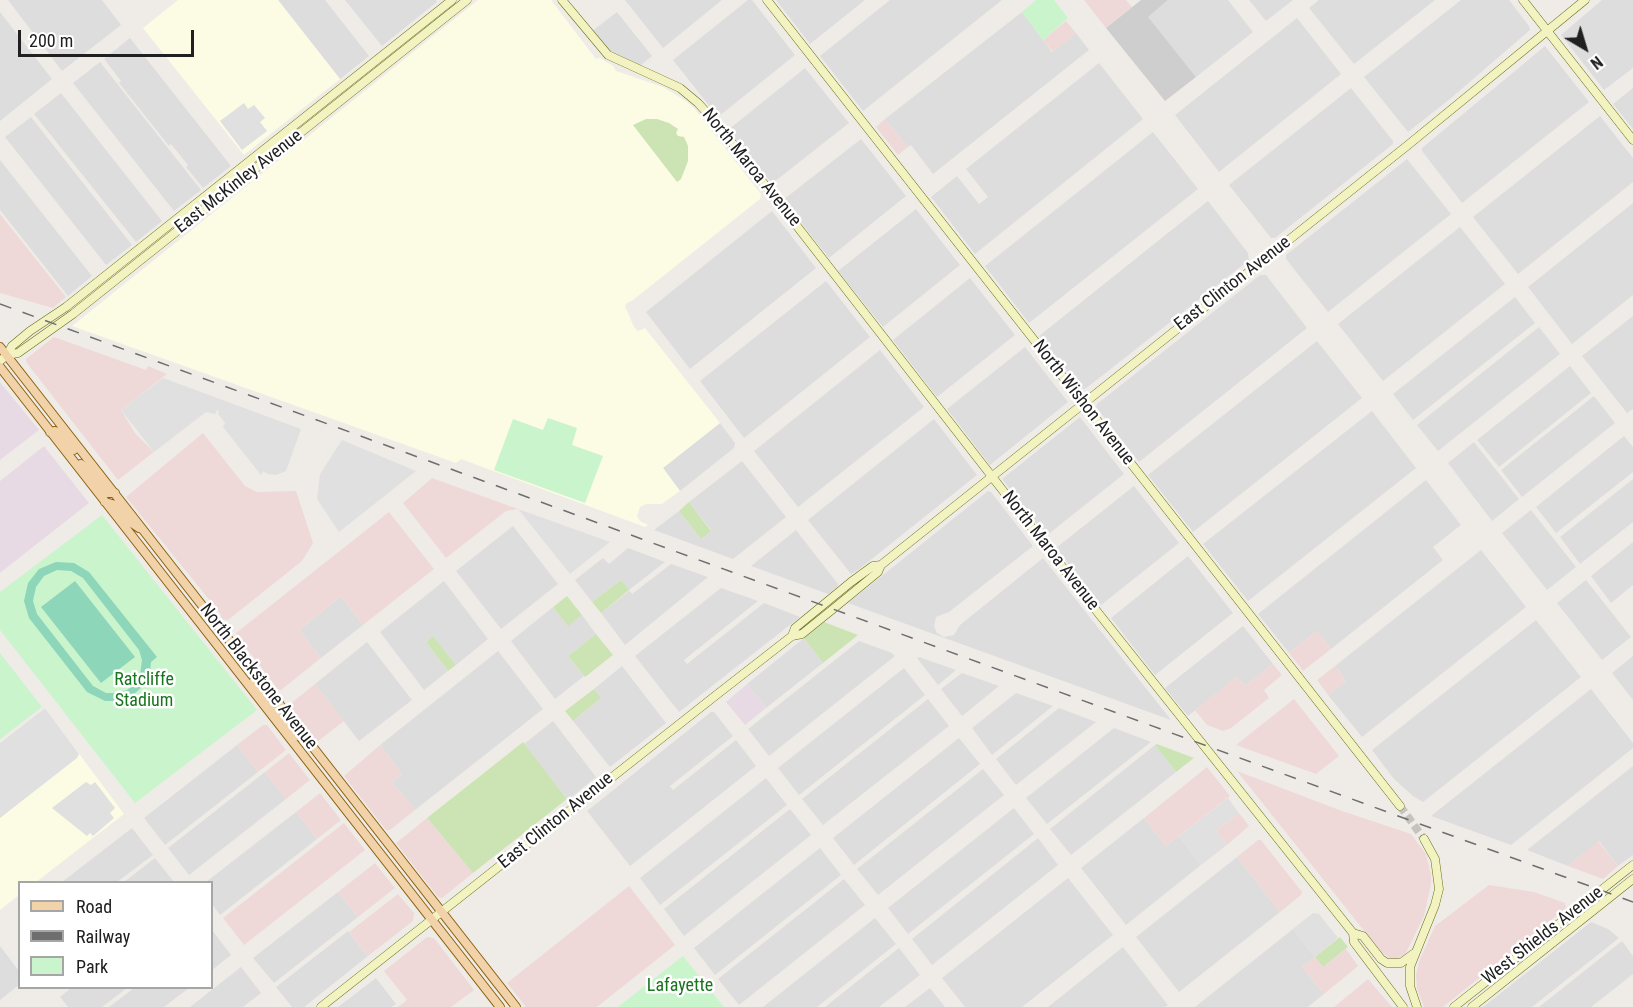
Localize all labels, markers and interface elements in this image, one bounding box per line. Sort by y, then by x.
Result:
scale bar [21,18,196,56]
north arrow [1555,18,1615,78]
text: 200 m [29,30,73,51]
text: N [1587,52,1606,73]
street label: North Maroa Avenue [697,105,805,231]
street label: East McKinley Avenue [171,126,307,238]
street label: East Clinton Avenue [1171,232,1295,336]
street label: North Wishon Avenue [1027,336,1139,470]
street label: North Maroa Avenue [997,487,1103,615]
street label: North Blackstone Avenue [194,600,322,754]
park label: Ratcliffe Stadium [114,669,174,712]
street label: East Clinton Avenue [494,768,618,874]
legend [18,881,213,989]
street label: West Shields Avenue [1478,882,1608,990]
text: Road [76,896,112,917]
text: Railway [76,926,130,947]
text: Park [76,956,108,977]
park label: Lafayette [647,975,713,997]

